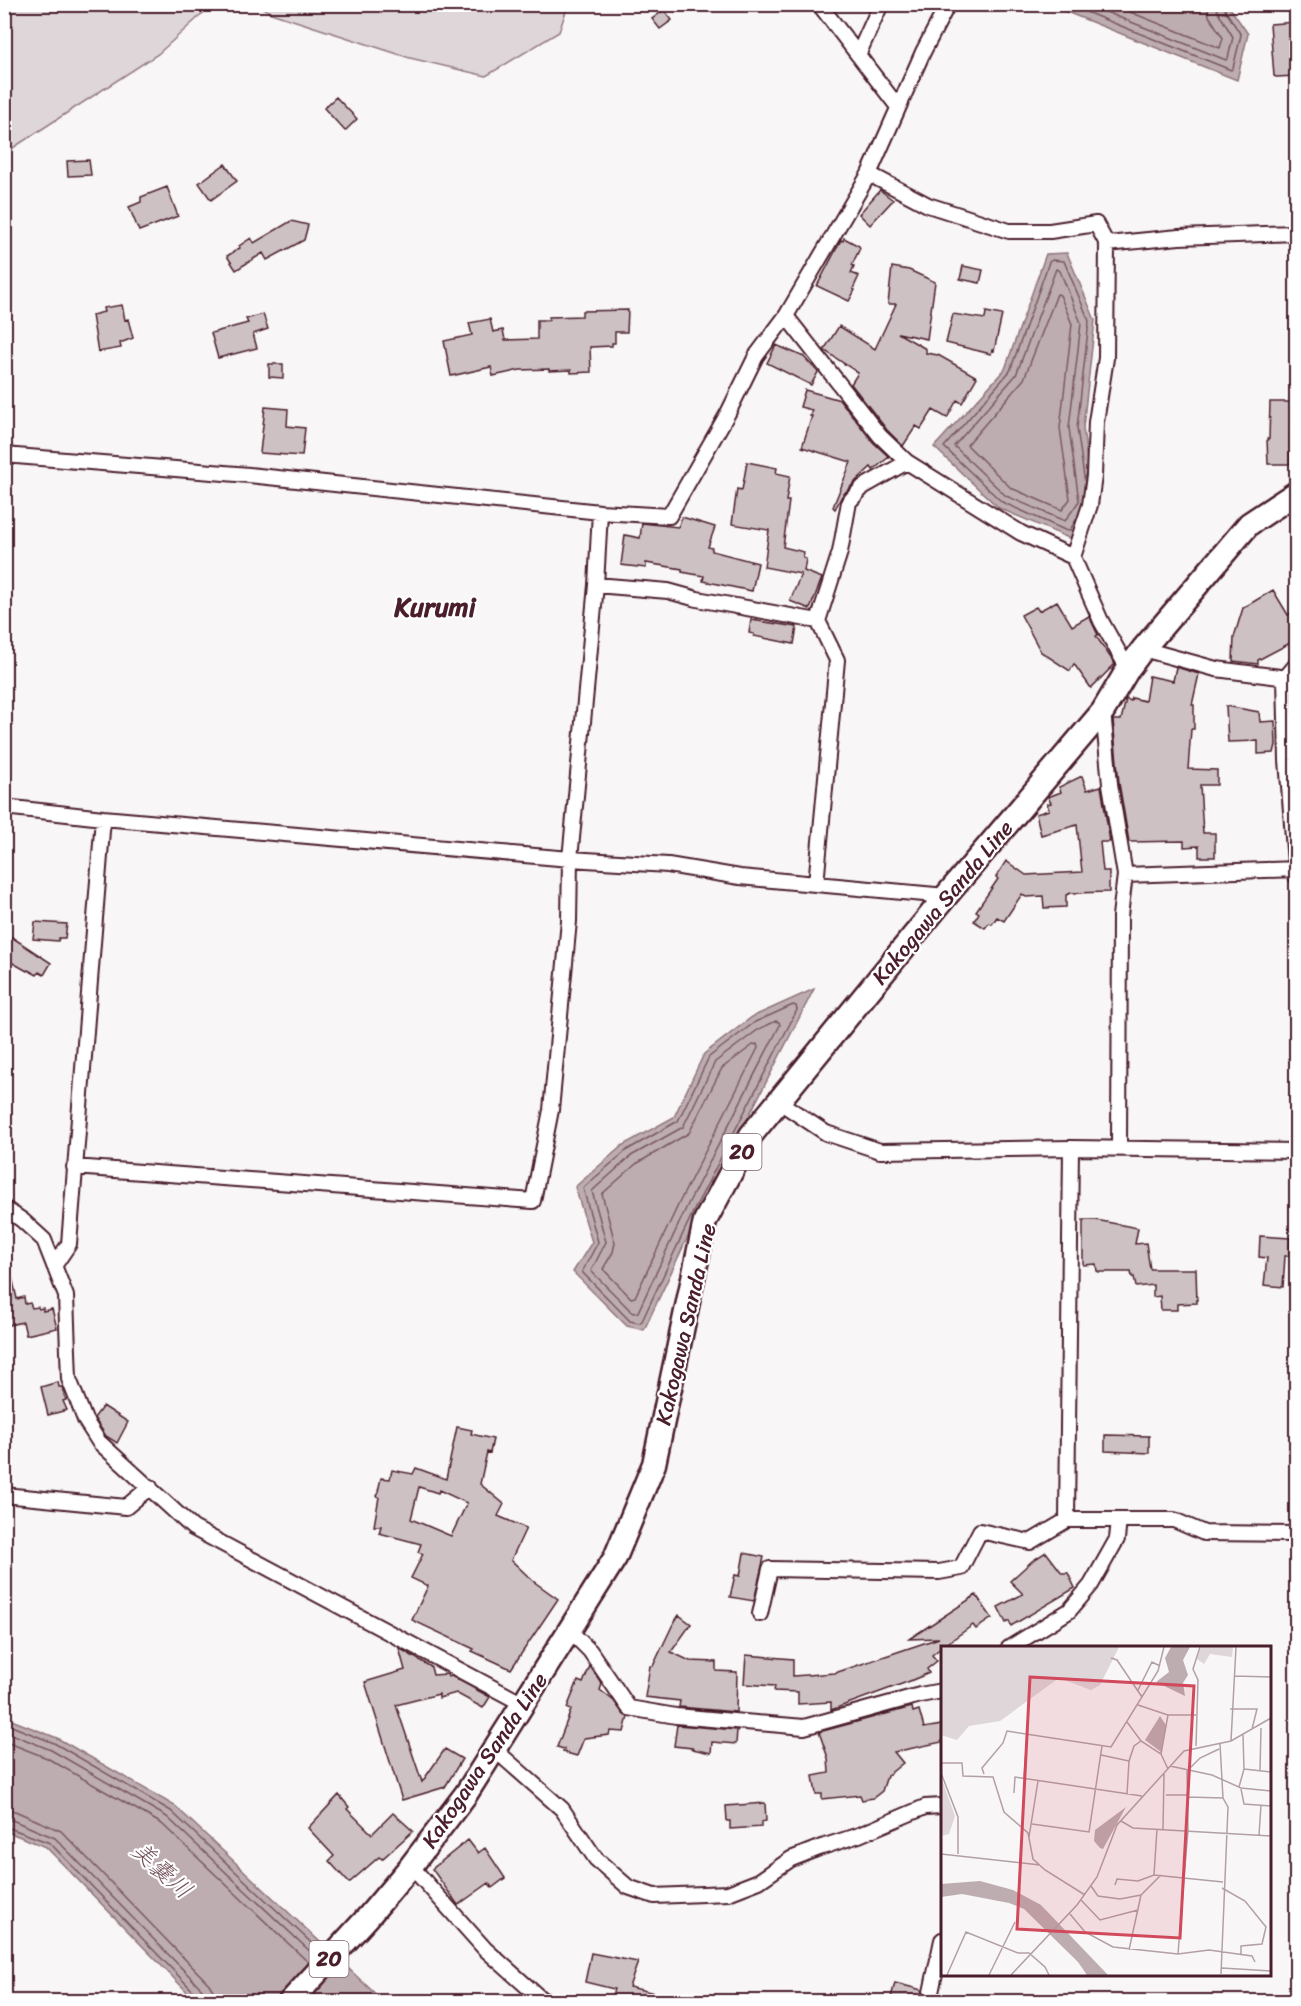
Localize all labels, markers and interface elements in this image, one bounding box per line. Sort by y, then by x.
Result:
district label: Kurumi [393,584,478,630]
street label: Kakogawa Sanda Line [861,811,1024,994]
road number: 20 [722,1134,762,1170]
street label: Kakogawa Sanda Line [643,1219,728,1429]
inset map [941,1646,1271,1976]
street label: Kakogawa Sanda Line [411,1664,558,1857]
water label: 美嚢川 [121,1830,203,1910]
road number: 20 [310,1941,348,1977]

